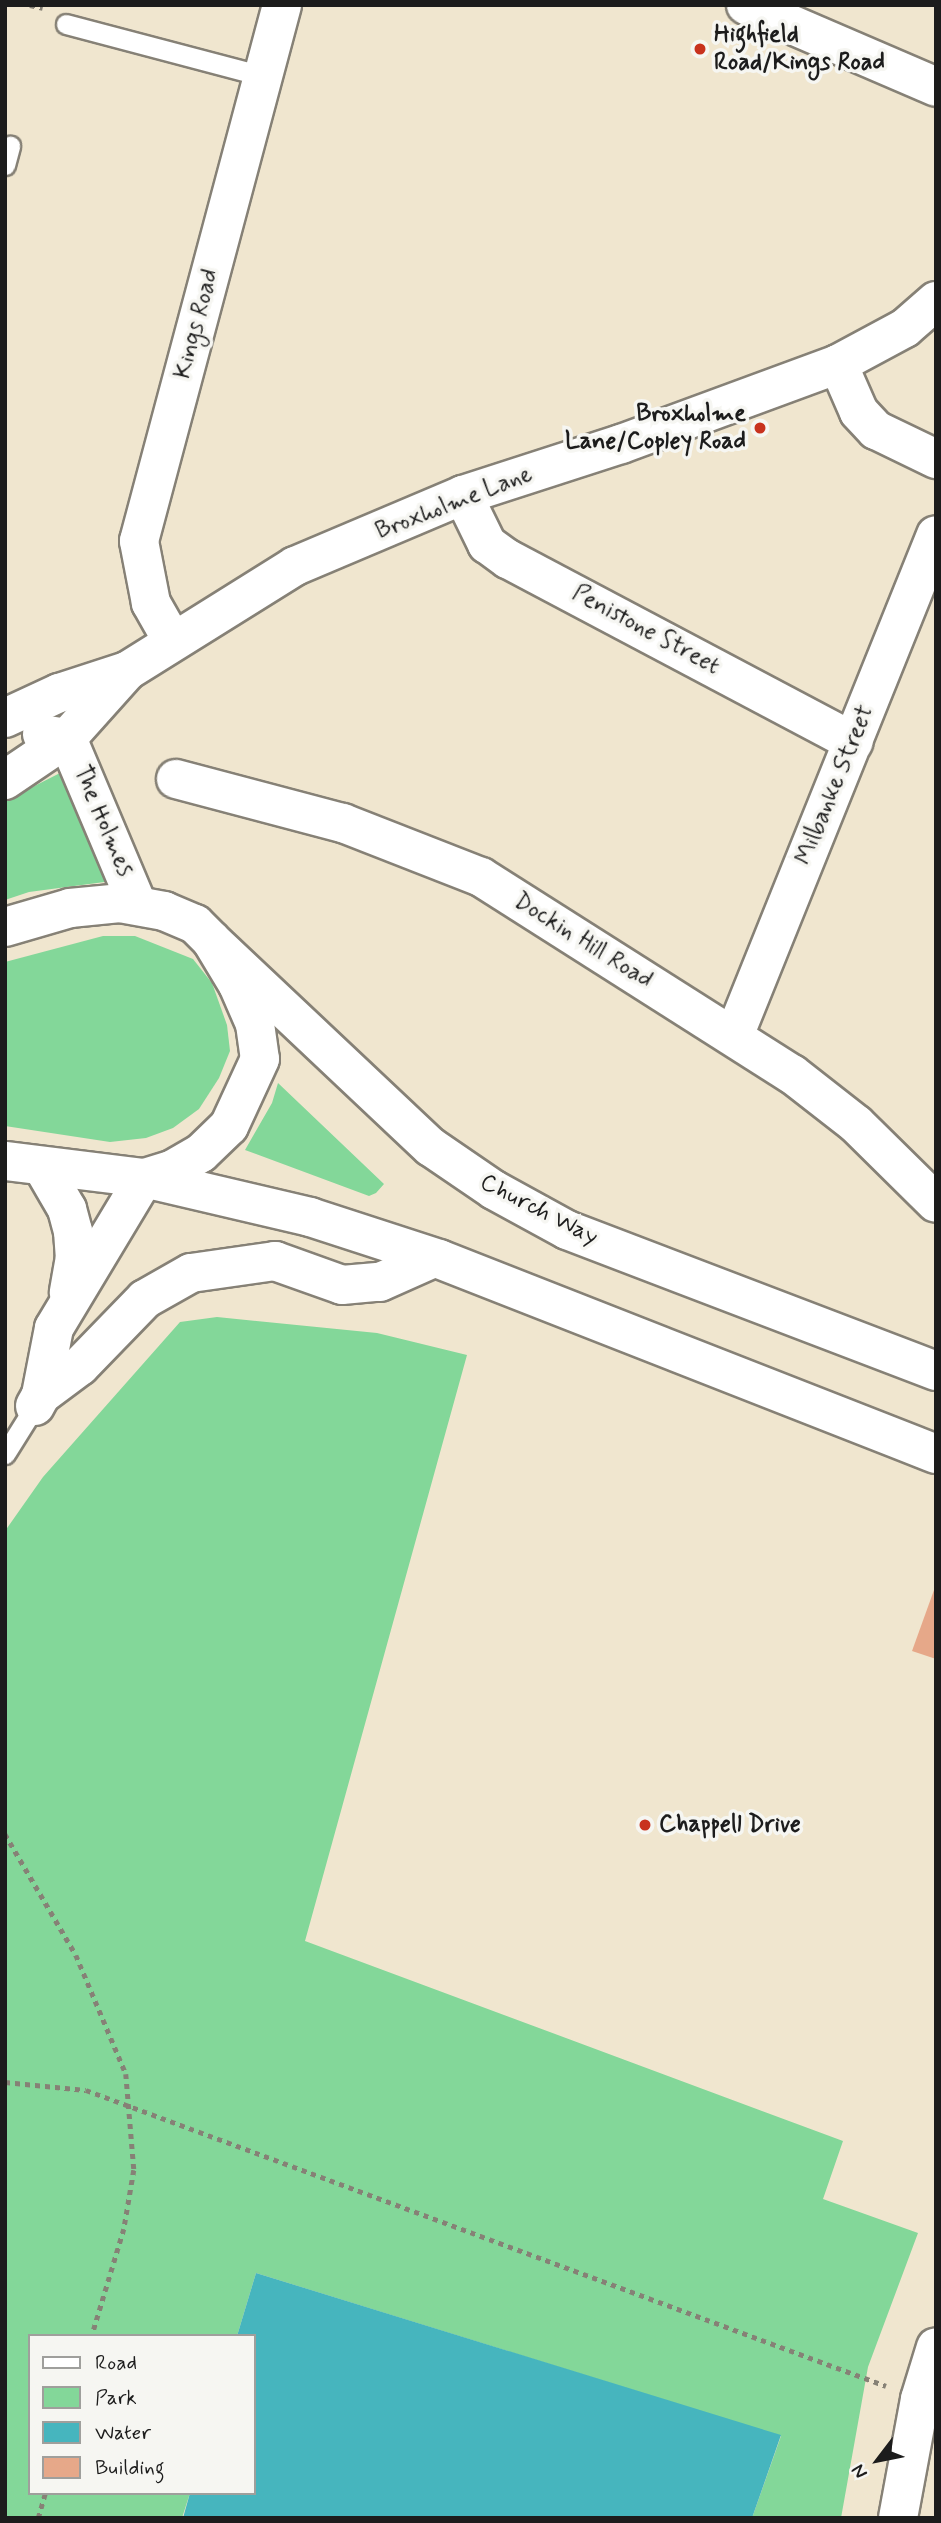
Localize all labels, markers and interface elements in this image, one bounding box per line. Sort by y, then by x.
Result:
place label: Highfield Road/Kings Road [714,21,885,77]
marker: Highfield Road/Kings Road [692,41,708,57]
street label: Kings Road [169,266,225,382]
place label: Broxholme Lane/Copley Road [564,400,746,456]
marker: Broxholme Lane/Copley Road [752,420,768,436]
street label: Broxholme Lane [371,460,537,546]
street label: Penistone Street [565,578,727,682]
street label: Milbanke Street [790,701,880,869]
street label: The Holmes [66,759,140,883]
street label: Dockin Hill Road [507,886,659,996]
street label: Church Way [475,1168,603,1252]
place label: Chappell Drive [659,1811,801,1839]
marker: Chappell Drive [637,1817,653,1833]
legend [28,2334,256,2495]
text: Road [95,2349,137,2377]
text: Park [95,2384,137,2412]
text: Water [95,2419,151,2447]
north arrow [843,2425,913,2495]
text: Building [95,2454,165,2482]
text: N [846,2459,874,2483]

